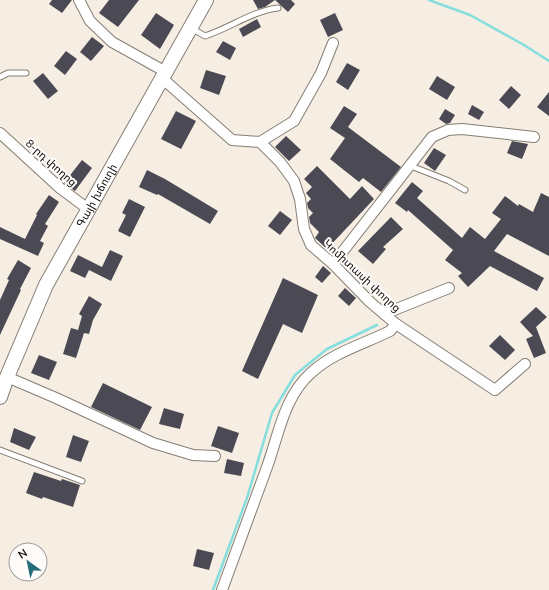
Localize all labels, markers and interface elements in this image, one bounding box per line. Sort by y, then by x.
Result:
street label: 8-րդ փողոց [22,136,80,190]
street label: Գայի խճուղի [73,161,120,230]
street label: Կոմիտասի փողոց [320,236,404,316]
north arrow [8,542,48,582]
text: N [15,546,30,563]

